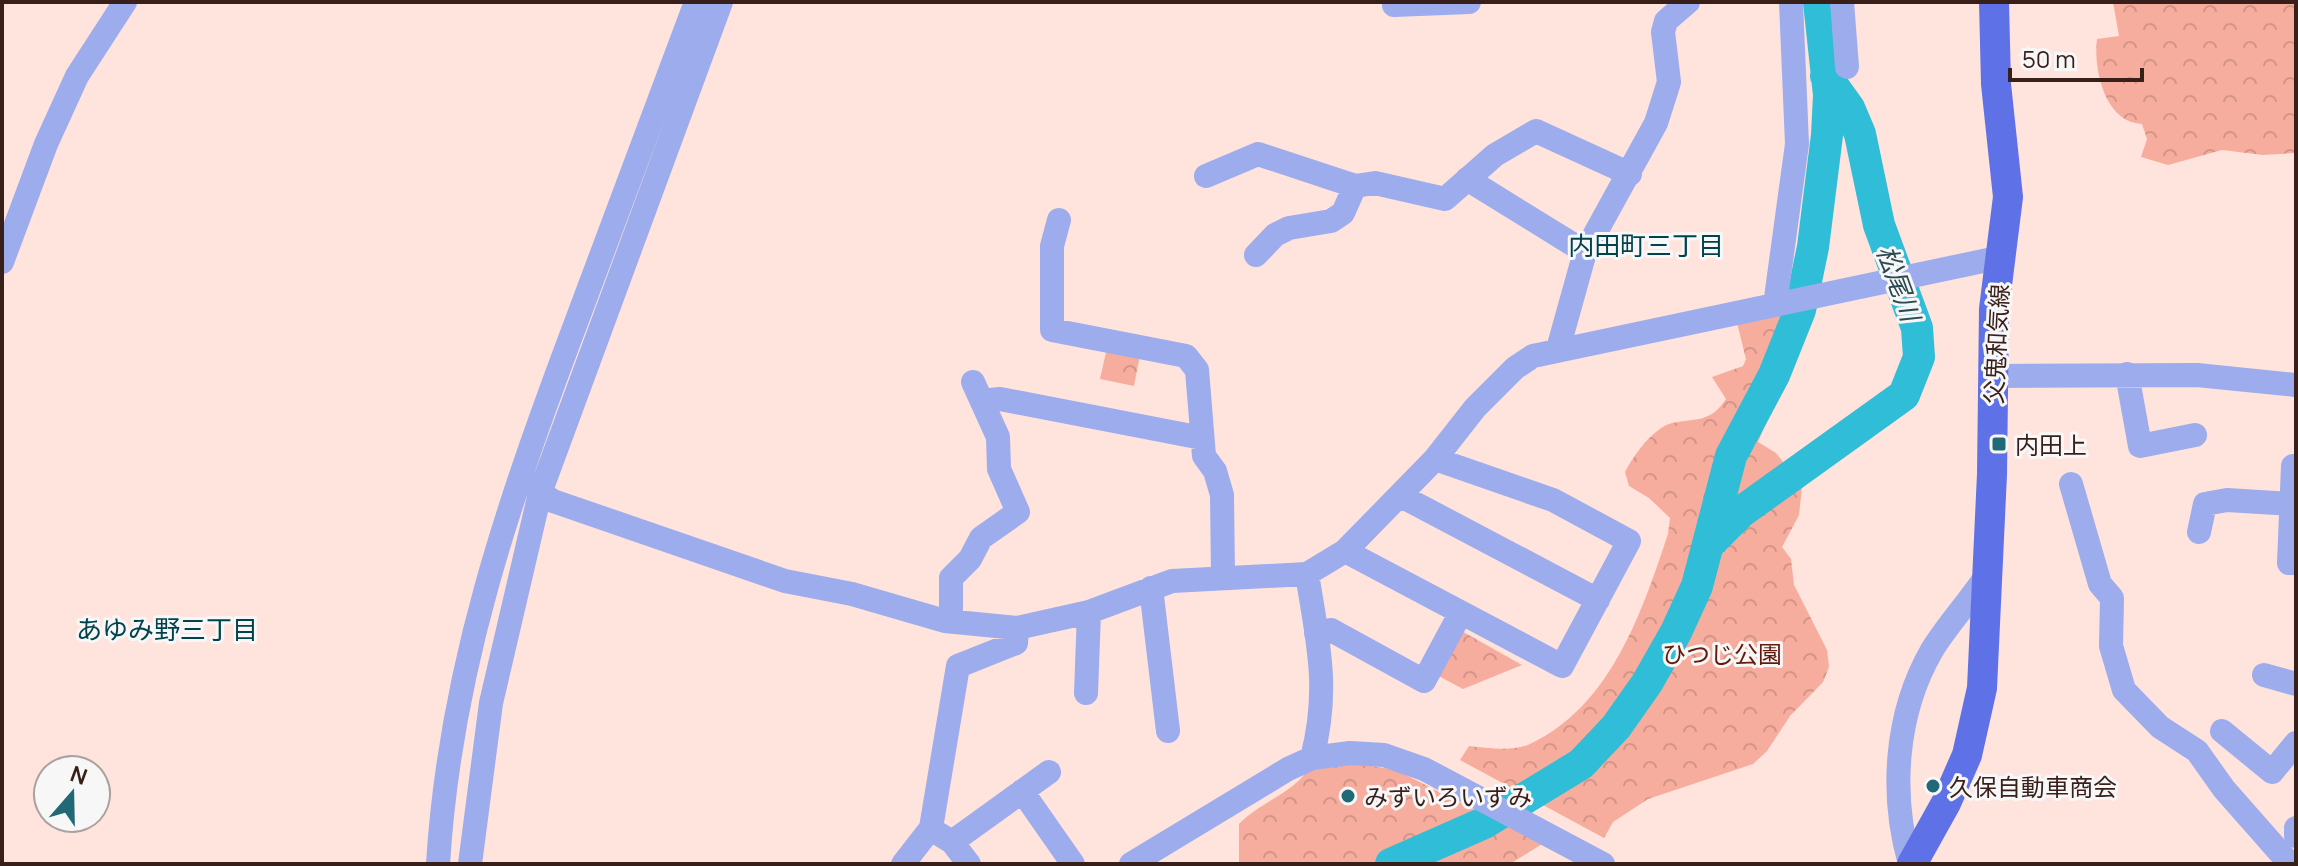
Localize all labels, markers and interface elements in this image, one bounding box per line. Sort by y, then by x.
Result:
scale bar [2010,32,2142,82]
text: 50 m [2022,42,2076,75]
district label: 内田町三丁目 [1568,227,1724,263]
water label: 松尾川 [1869,240,1930,329]
street label: 父鬼和気線 [1976,283,2016,405]
place label: 内田上 [2015,428,2087,461]
marker: 内田上 [1990,435,2008,453]
district label: あゆみ野三丁目 [76,611,258,647]
park label: ひつじ公園 [1662,637,1782,670]
north arrow [32,754,112,834]
text: N [66,758,91,792]
place label: 久保自動車商会 [1949,770,2117,803]
marker: 久保自動車商会 [1924,777,1942,795]
place label: みずいろいずみ [1364,780,1532,813]
marker: みずいろいずみ [1339,787,1357,805]

